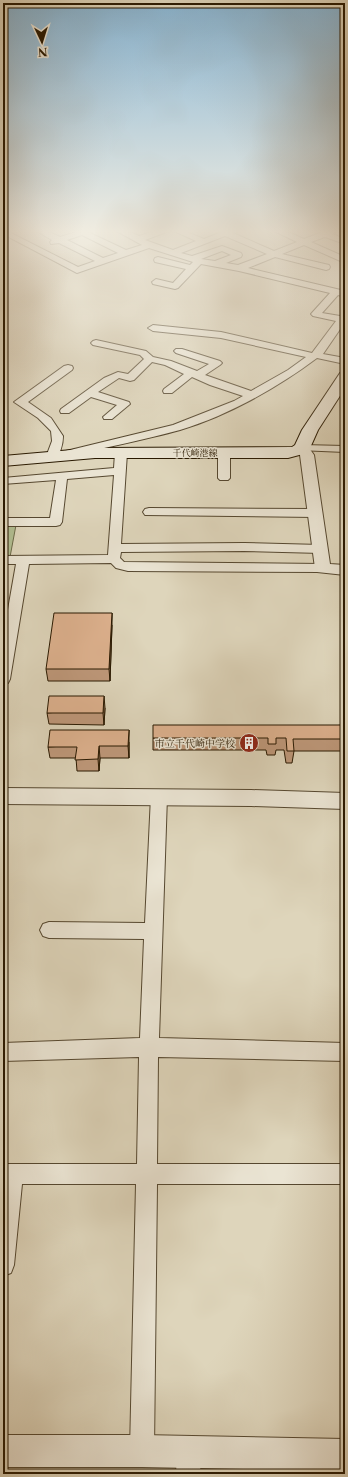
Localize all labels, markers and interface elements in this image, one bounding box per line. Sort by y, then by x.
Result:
north arrow [22,22,62,62]
text: N [37,45,48,59]
street label: 千代崎港線 [172,447,218,458]
building icon: 市立千代崎中学校 [238,732,260,754]
place label: 市立千代崎中学校 [155,737,235,750]

